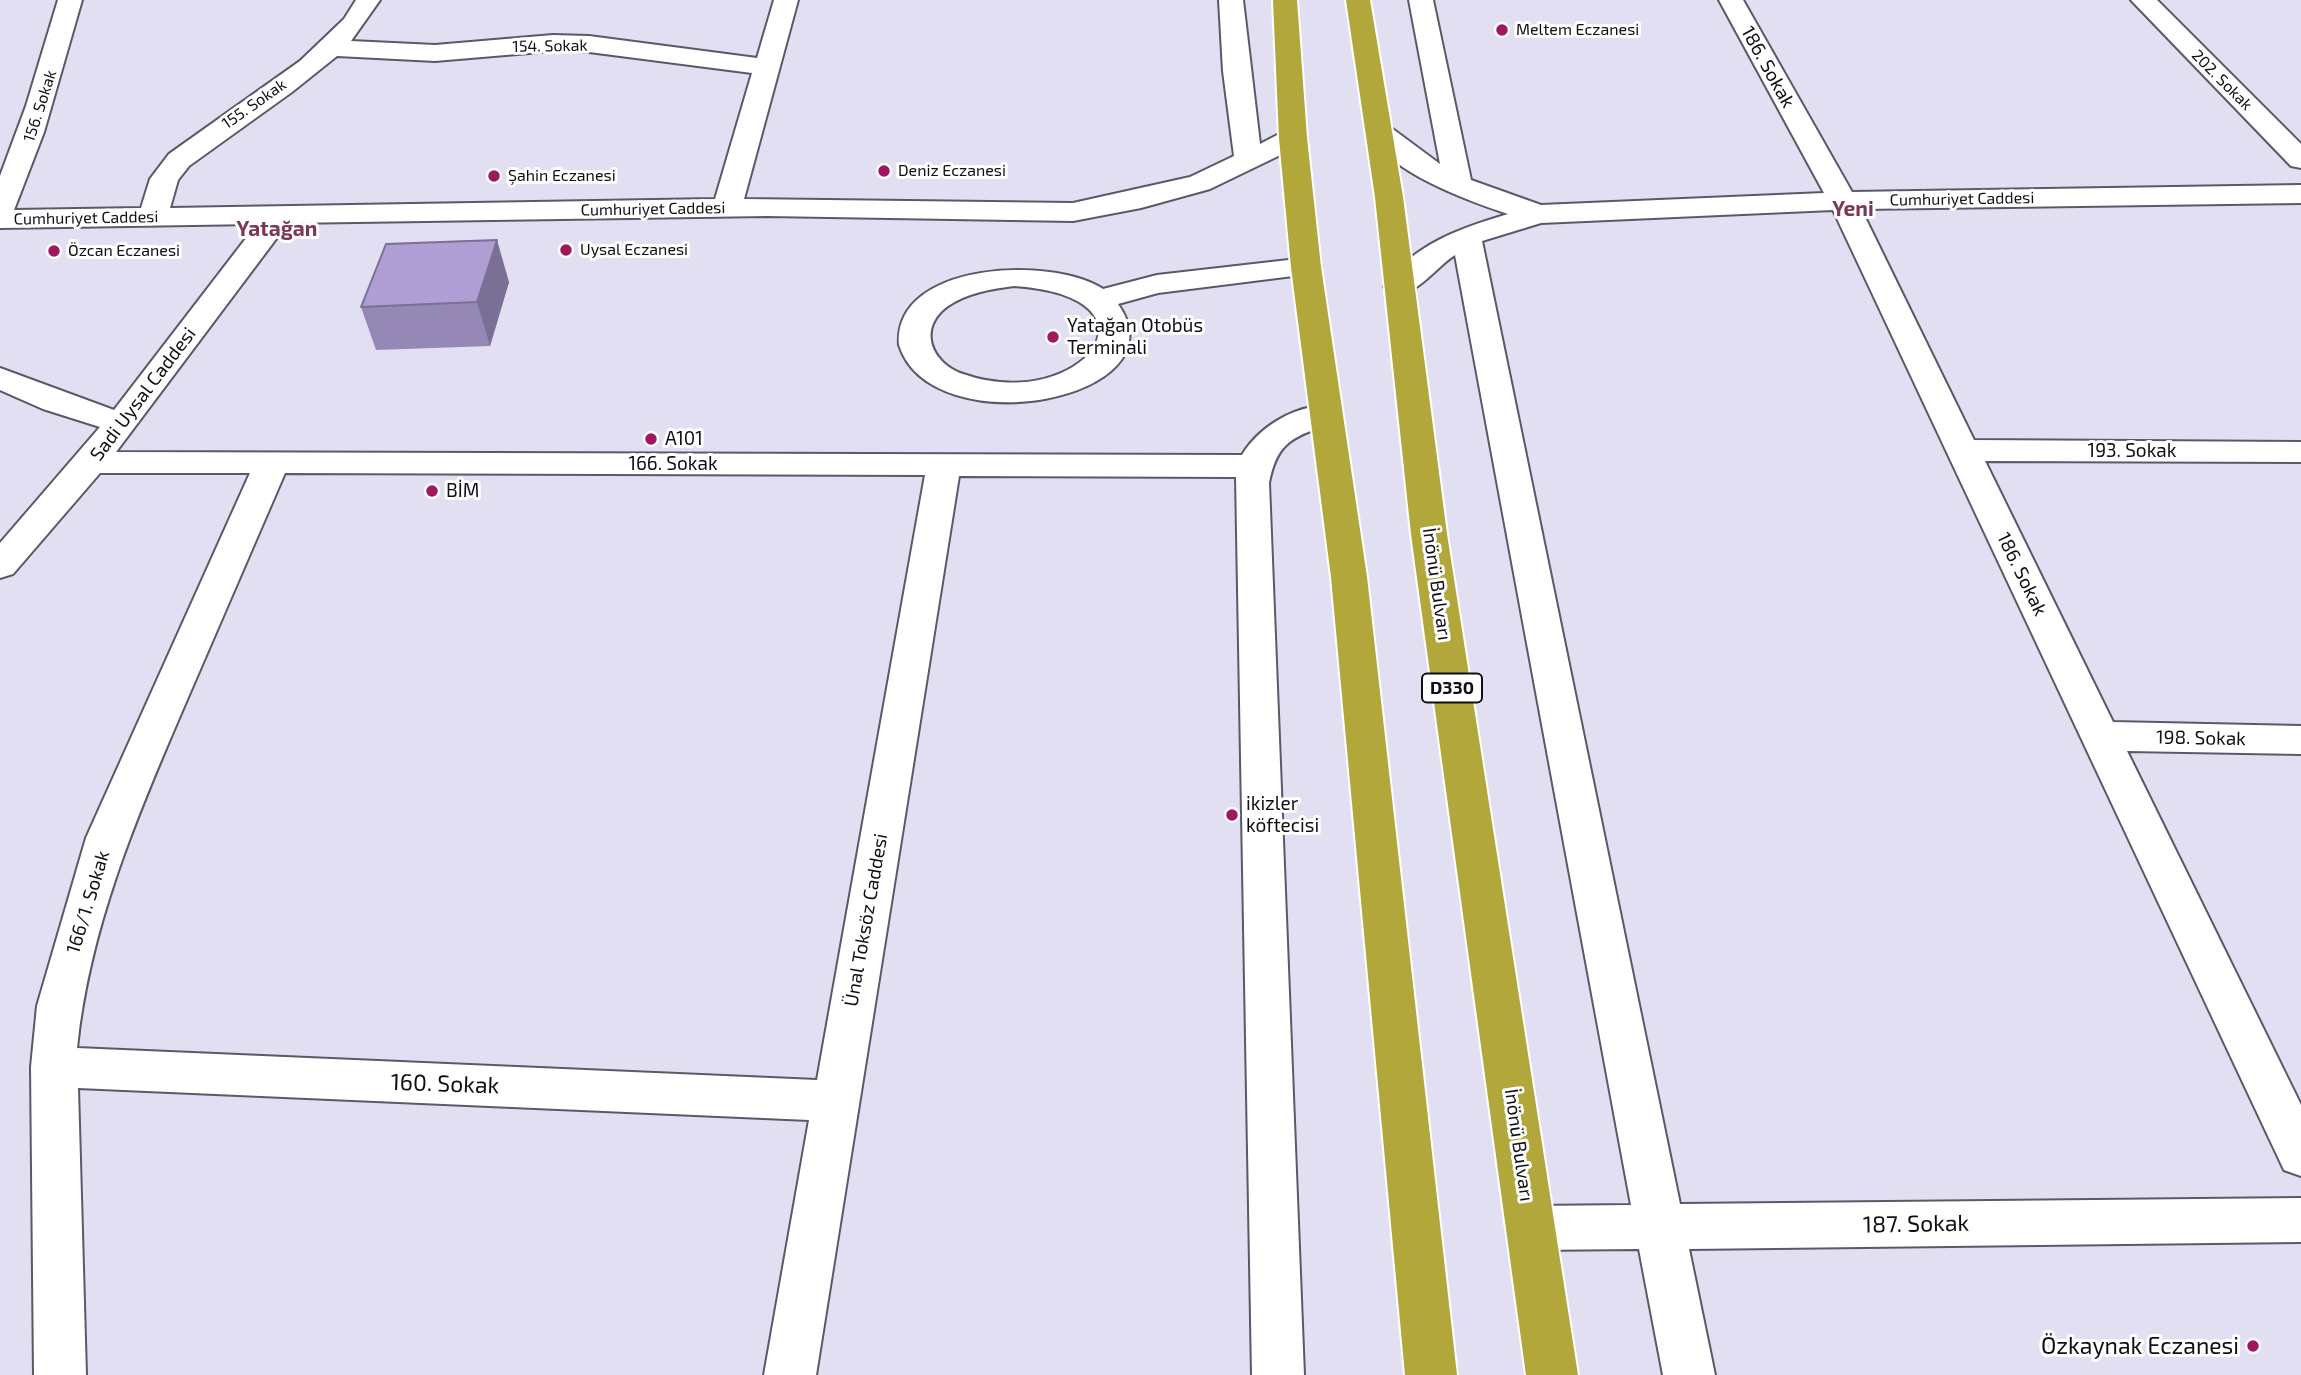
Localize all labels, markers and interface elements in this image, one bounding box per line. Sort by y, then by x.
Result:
place label: Meltem Eczanesi [1516,20,1639,40]
marker: Meltem Eczanesi [1494,22,1510,38]
street label: 186. Sokak [1736,22,1800,112]
street label: 154. Sokak [512,36,588,56]
street label: 202. Sokak [2188,46,2256,114]
street label: 156. Sokak [19,68,61,144]
street label: 155. Sokak [218,75,290,133]
place label: Deniz Eczanesi [898,161,1006,181]
marker: Deniz Eczanesi [876,163,892,179]
place label: Şahin Eczanesi [508,166,616,186]
marker: Şahin Eczanesi [486,168,502,184]
street label: Cumhuriyet Caddesi [1890,188,2034,210]
district label: Yeni [1832,196,1874,222]
street label: Cumhuriyet Caddesi [581,198,725,220]
street label: Cumhuriyet Caddesi [14,207,158,229]
district label: Yatağan [237,216,317,242]
place label: Uysal Eczanesi [580,240,688,260]
place label: Özcan Eczanesi [68,241,180,261]
marker: Uysal Eczanesi [558,242,574,258]
marker: Özcan Eczanesi [46,243,62,259]
place label: Yatağan Otobüs Terminali [1067,315,1203,359]
street label: Sadi Uysal Caddesi [85,323,201,465]
marker: Yatağan Otobüs Terminali [1045,329,1061,345]
place label: A101 [665,428,703,450]
marker: A101 [643,431,659,447]
street label: 193. Sokak [2088,440,2176,462]
street label: 166. Sokak [628,453,718,475]
place label: BİM [446,480,479,502]
marker: BİM [424,483,440,499]
street label: İnönü Bulvarı [1418,526,1456,642]
street label: 186. Sokak [1992,529,2052,619]
road number: D330 [1422,674,1482,702]
street label: 198. Sokak [2156,726,2246,750]
place label: ikizler köftecisi [1246,793,1319,837]
marker: ikizler köftecisi [1224,807,1240,823]
street label: Ünal Toksöz Caddesi [840,832,892,1008]
street label: 166/1. Sokak [62,848,114,956]
street label: 160. Sokak [390,1068,500,1100]
street label: İnönü Bulvarı [1500,1087,1538,1203]
street label: 187. Sokak [1863,1209,1969,1239]
place label: Özkaynak Eczanesi [2041,1332,2239,1360]
marker: Özkaynak Eczanesi [2245,1338,2261,1354]

